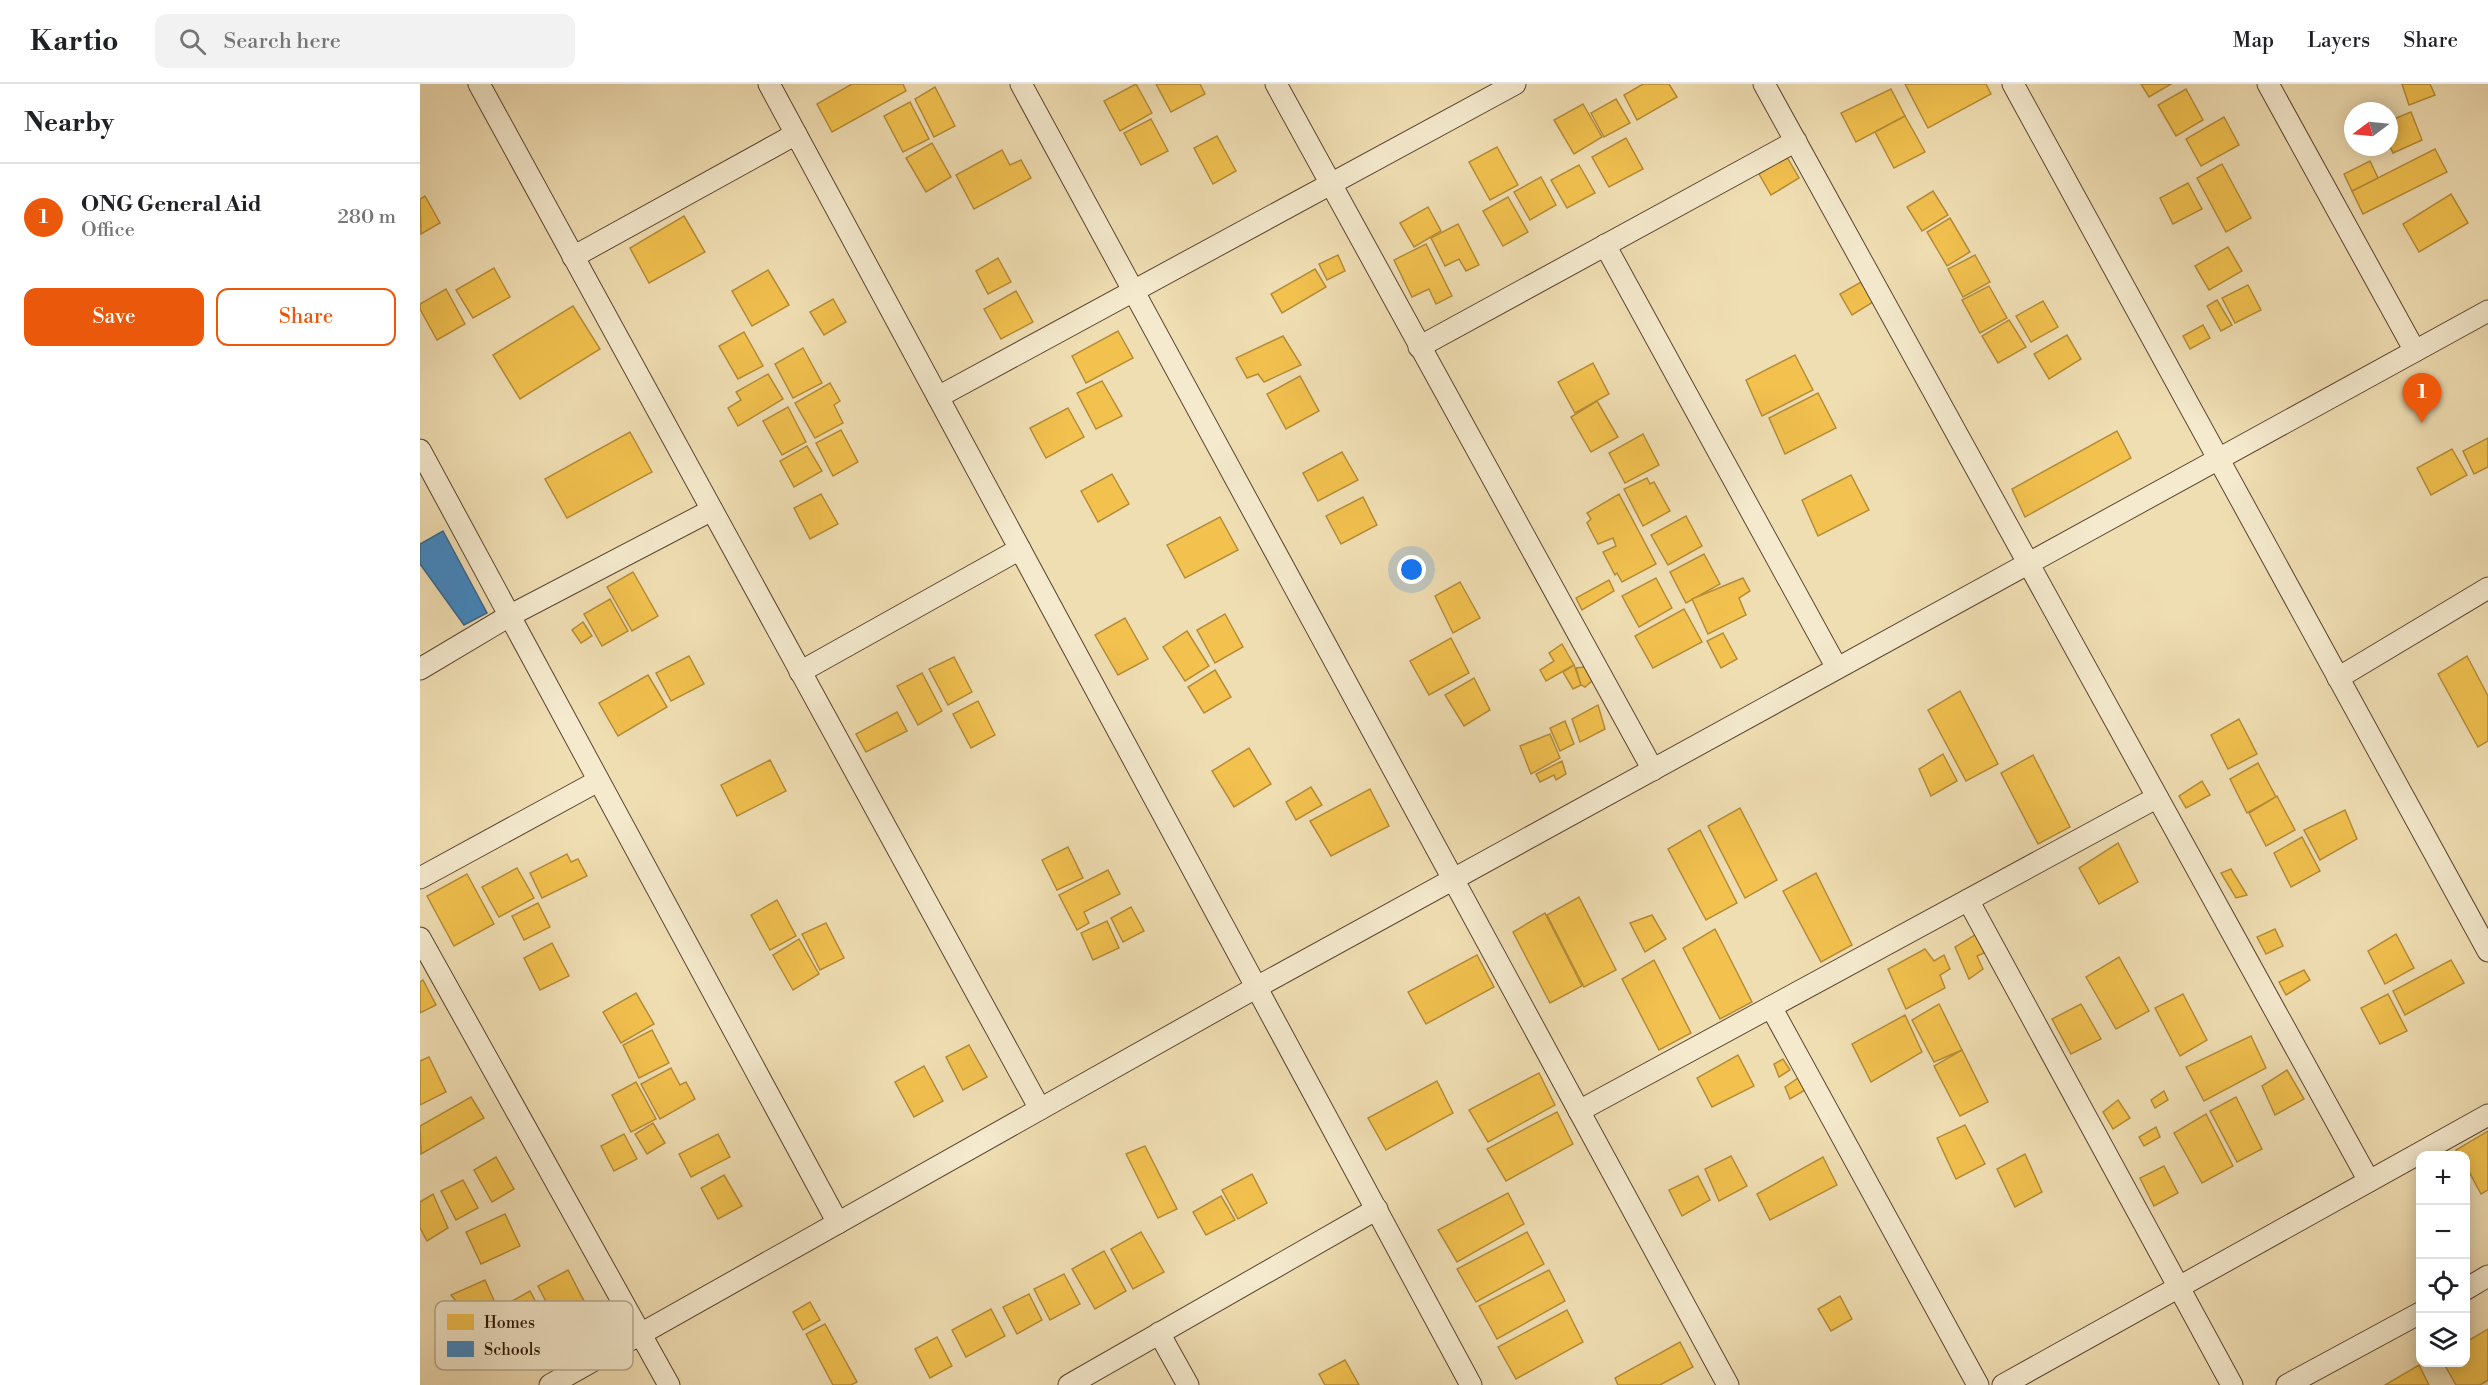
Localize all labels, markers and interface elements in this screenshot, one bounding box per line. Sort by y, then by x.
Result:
search box [155,14,575,68]
text: Kartio [30,24,119,59]
icon: search [176,25,209,58]
text: Search here [224,28,341,55]
text: Map [2233,28,2274,54]
text: Layers [2307,28,2370,54]
text: Share [2403,28,2458,54]
north arrow [2344,102,2398,156]
text: Nearby [24,107,114,139]
text: ONG General Aid [81,191,262,218]
text: 1 [39,205,48,230]
text: 280 m [337,205,396,230]
text: Office [81,218,135,243]
button: Save [24,288,204,346]
button: Share [216,288,396,346]
pin: 1 [2402,374,2442,423]
your location [1397,555,1426,584]
map controls [2416,1151,2470,1367]
button: + [2416,1151,2470,1205]
button: − [2416,1205,2470,1259]
button: locate [2416,1259,2470,1313]
legend [435,1301,633,1370]
text: Homes [484,1313,535,1333]
button: layers [2416,1313,2470,1367]
text: Schools [484,1340,540,1360]

